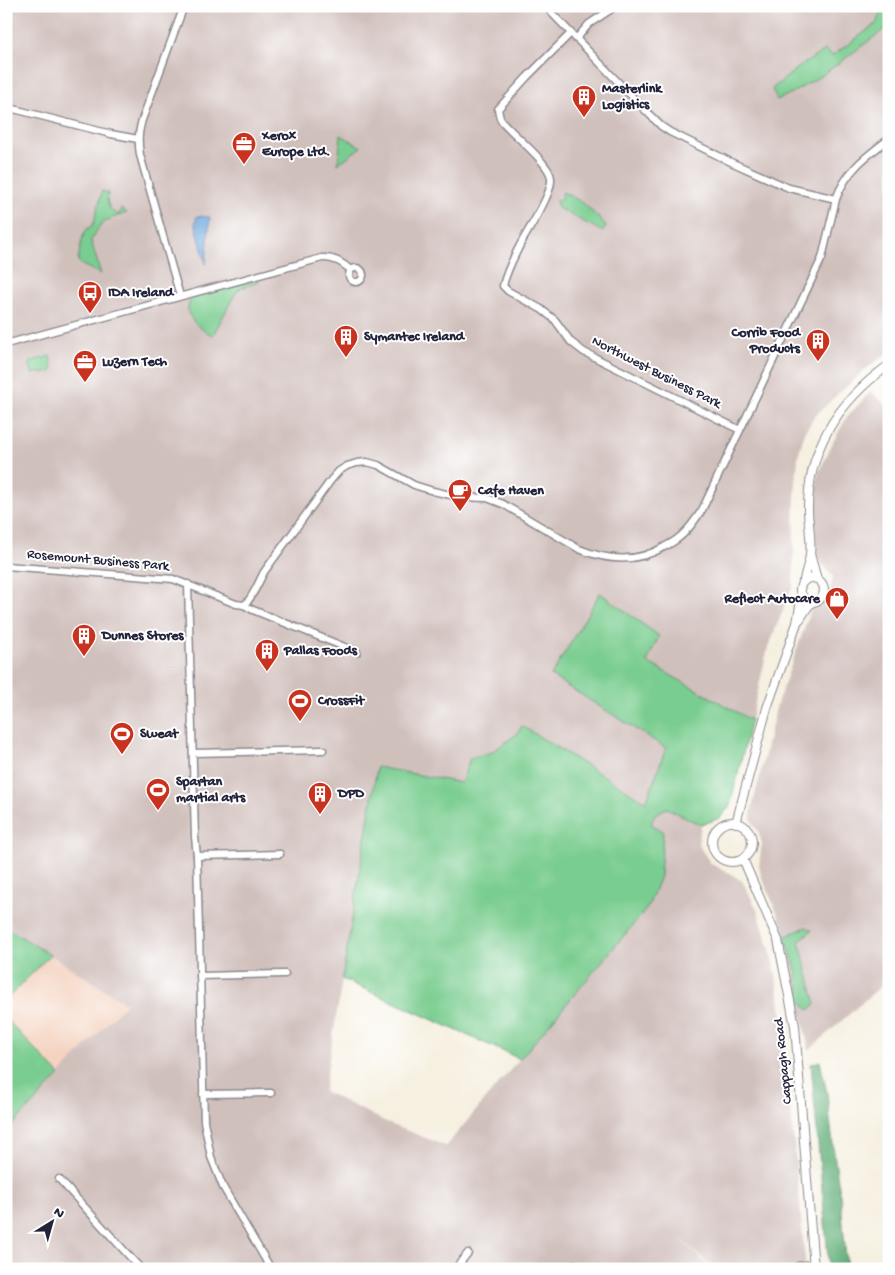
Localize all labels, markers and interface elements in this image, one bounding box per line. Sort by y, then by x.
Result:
place label: Masterlink Logistics [602,81,663,114]
building icon: Masterlink Logistics [571,84,597,118]
place label: Xerox Europe Ltd. [261,128,330,161]
office icon: Xerox Europe Ltd. [231,131,257,165]
bus stop icon: IDA Ireland [77,280,103,314]
place label: IDA Ireland [108,285,175,302]
building icon: Symantec Ireland [333,324,359,358]
place label: Corrib Food Products [731,325,802,358]
building icon: Corrib Food Products [805,328,831,362]
place label: Symantec Ireland [364,329,466,346]
street label: Northwest Business Park [588,333,725,414]
office icon: Luzern Tech [72,349,98,383]
place label: Luzern Tech [102,354,167,371]
cafe icon: Cafe Haven [447,478,473,512]
place label: Cafe Haven [477,483,544,500]
street label: Rosemount Business Park [26,546,171,576]
shop icon: Reflect Autocare [824,586,850,620]
place label: Reflect Autocare [724,591,821,608]
building icon: Dunnes Stores [71,623,97,657]
place label: Dunnes Stores [100,628,184,645]
building icon: Pallas Foods [254,638,280,672]
place label: Pallas Foods [283,643,358,660]
sports icon: CrossFit [287,688,313,722]
place label: CrossFit [317,693,365,710]
sports icon: Sweat [109,721,135,755]
place label: Sweat [140,726,179,743]
place label: Spartan martial arts [176,774,246,807]
sports icon: Spartan martial arts [145,777,171,811]
building icon: DPD [307,781,333,815]
place label: DPD [336,786,365,803]
street label: Cappagh Road [771,1015,797,1105]
north arrow [28,1198,78,1248]
text: N [50,1204,67,1223]

